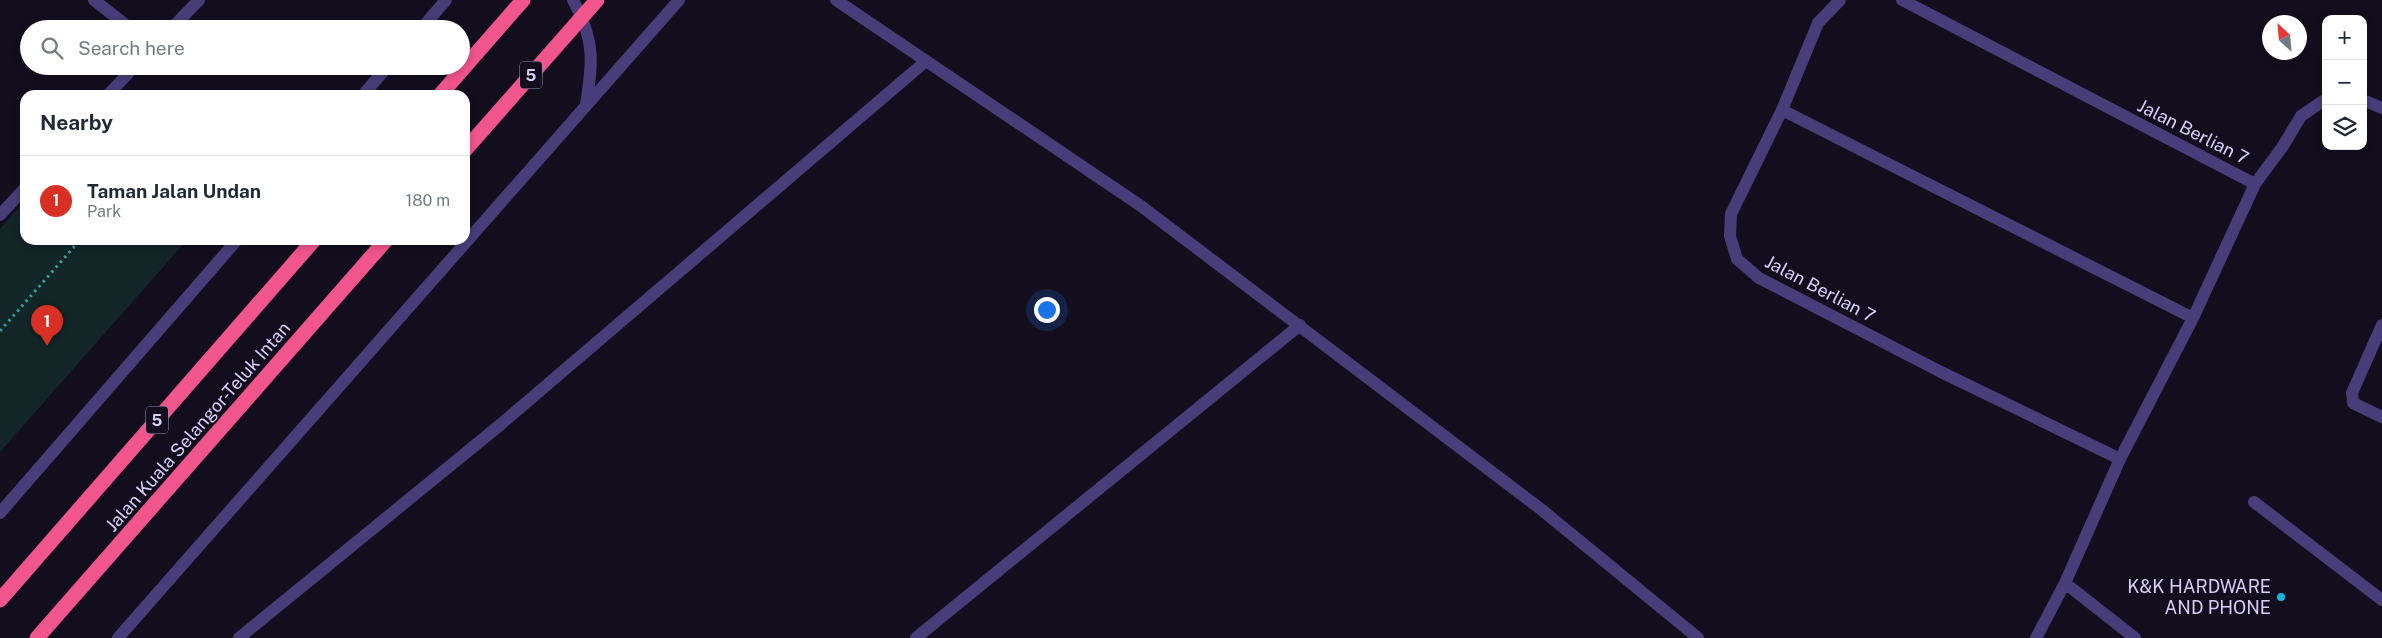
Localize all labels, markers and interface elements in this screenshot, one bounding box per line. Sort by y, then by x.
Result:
north arrow [2262,15,2307,60]
map controls [2322,15,2367,150]
button: + [2322,15,2367,60]
search box [20,20,470,75]
icon: search [38,34,66,62]
text: Search here [78,37,185,59]
button: − [2322,60,2367,105]
road number: 5 [520,62,542,88]
street label: Jalan Berlian 7 [2134,95,2252,169]
button: layers [2322,105,2367,150]
text: Nearby [40,110,113,135]
text: Taman Jalan Undan [87,180,261,202]
text: 1 [53,191,59,210]
text: 180 m [406,191,450,210]
text: Park [87,202,121,221]
street label: Jalan Berlian 7 [1762,251,1879,326]
your location [1034,297,1060,323]
pin: 1 [31,305,63,346]
street label: Jalan Kuala Selangor-Teluk Intan [101,318,294,536]
road number: 5 [146,406,168,434]
place label: K&K HARDWARE AND PHONE [2127,576,2271,618]
marker: K&K HARDWARE AND PHONE [2275,591,2287,603]

